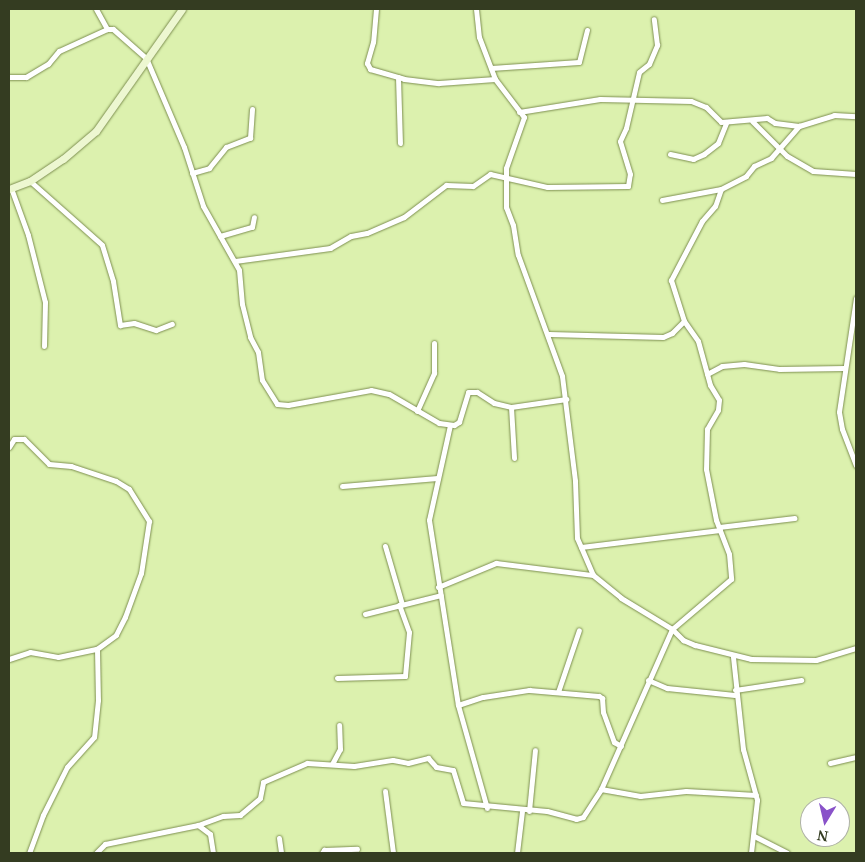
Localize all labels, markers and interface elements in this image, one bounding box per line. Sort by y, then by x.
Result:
north arrow [800,797,850,847]
text: N [816,826,830,847]

